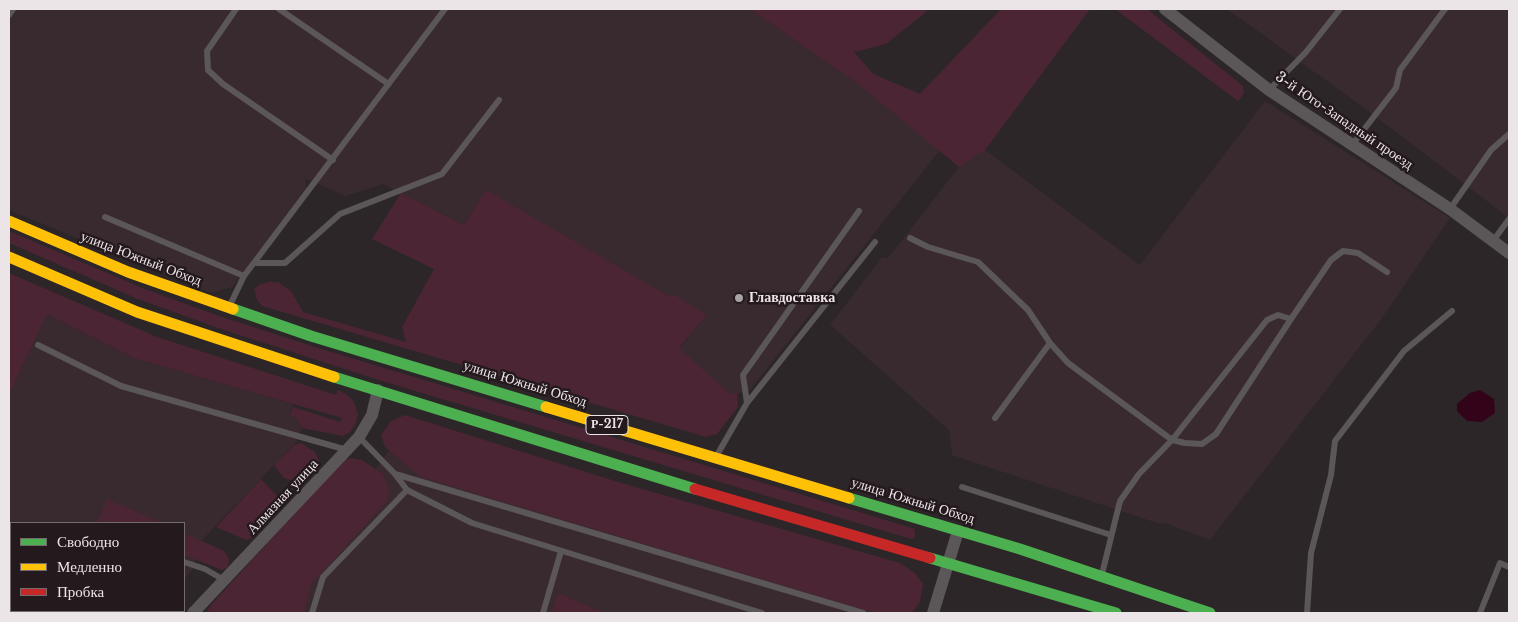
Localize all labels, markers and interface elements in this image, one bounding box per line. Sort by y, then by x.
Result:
street label: 3-й Юго-Западный проезд [1272,69,1416,173]
street label: улица Южный Обход [78,228,204,290]
place label: Главдоставка [749,290,835,306]
marker: Главдоставка [733,292,745,304]
street label: улица Южный Обход [461,357,589,411]
road number: Р-217 [586,416,628,434]
street label: Алмазная улица [244,456,322,538]
street label: улица Южный Обход [849,474,977,528]
legend [10,522,185,612]
text: Свободно [57,532,119,551]
text: Медленно [57,557,122,576]
text: Пробка [57,582,104,601]

